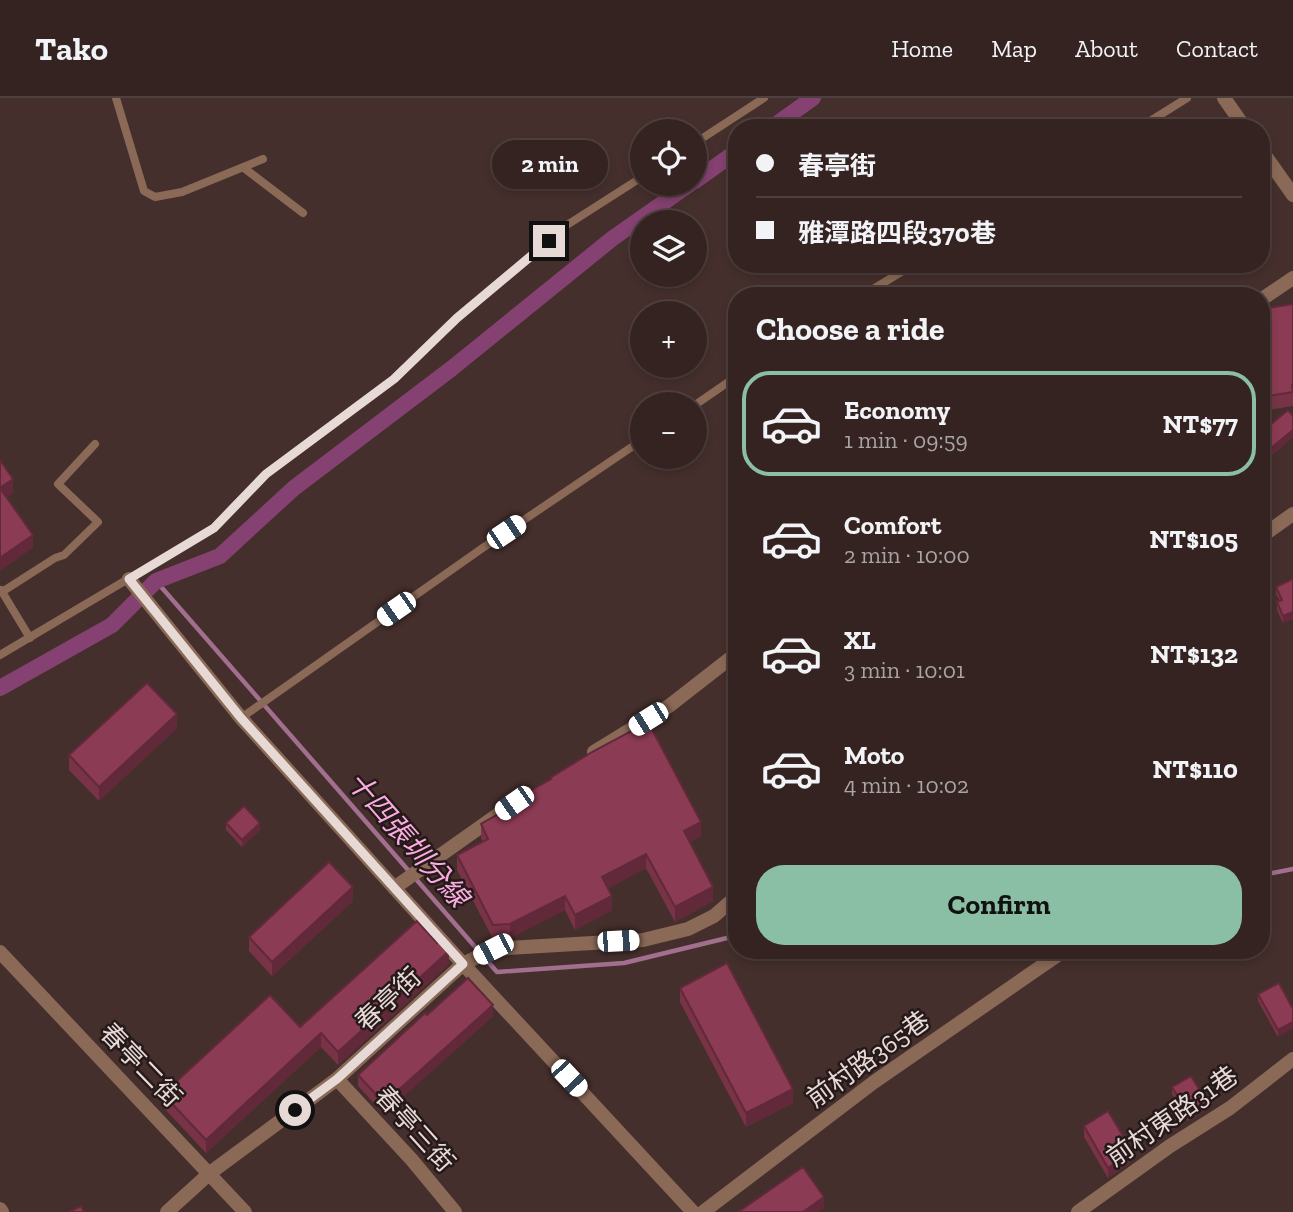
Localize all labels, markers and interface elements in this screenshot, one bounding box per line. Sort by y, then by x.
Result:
text: Tako [35,29,108,68]
text: Home [891,34,953,63]
text: Map [991,34,1037,63]
text: About [1075,34,1138,63]
text: Contact [1176,34,1258,63]
map controls [630,119,707,469]
button: locate [630,119,707,196]
callout: 2 min [491,139,607,188]
text: 2 min [521,150,579,178]
text: 春亭街 [798,150,876,182]
button: layers [630,210,707,287]
text: 雅潭路四段370巷 [798,217,996,249]
route end [533,225,565,257]
button: + [630,301,707,378]
text: Choose a ride [756,310,944,348]
button: − [630,392,707,469]
icon: car [760,392,823,455]
text: Economy [844,394,950,426]
text: NT$77 [1163,408,1238,440]
text: 1 min · 09:59 [844,426,968,454]
icon: car [760,507,823,570]
text: Comfort [844,509,941,541]
car [483,512,530,552]
text: NT$105 [1149,523,1238,555]
text: 2 min · 10:00 [844,541,970,569]
car [373,588,420,630]
icon: car [760,622,823,685]
text: XL [844,624,876,656]
text: NT$132 [1150,638,1238,670]
text: 3 min · 10:01 [844,656,965,684]
car [625,699,672,739]
icon: car [760,737,823,800]
text: Moto [844,739,904,771]
text: NT$110 [1153,753,1238,785]
water label: 十四張圳分線 [340,765,477,916]
text: 4 min · 10:02 [844,771,969,799]
car [491,782,538,824]
button: Confirm [756,865,1242,945]
car [597,929,640,953]
car [470,930,517,968]
street label: 春亭街 [349,961,427,1037]
street label: 前村路365巷 [800,1004,936,1114]
street label: 春亭二街 [93,1016,189,1114]
car [547,1055,592,1101]
street label: 前村東路31巷 [1100,1059,1244,1173]
street label: 春亭三街 [368,1080,462,1178]
route start [279,1094,311,1126]

